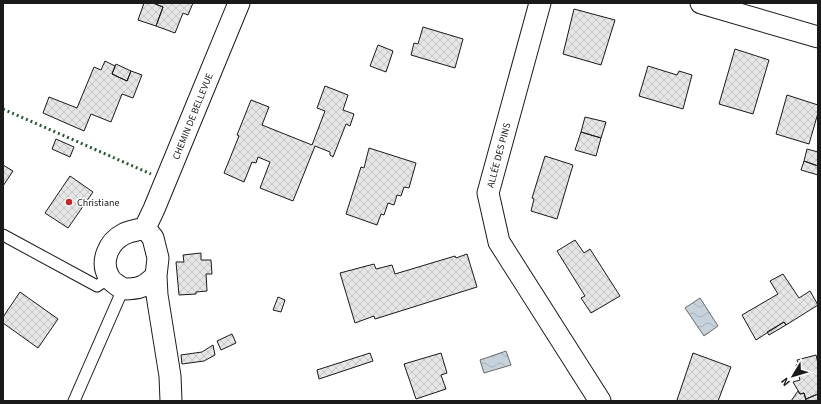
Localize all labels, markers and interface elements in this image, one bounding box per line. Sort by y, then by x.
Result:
street label: CHEMIN DE BELLEVUE [169,71,217,162]
street label: ALLÉE DES PINS [484,121,514,189]
place label: Christiane [77,196,119,210]
marker: Christiane [64,197,74,207]
north arrow [773,356,813,396]
text: N [777,374,794,389]

